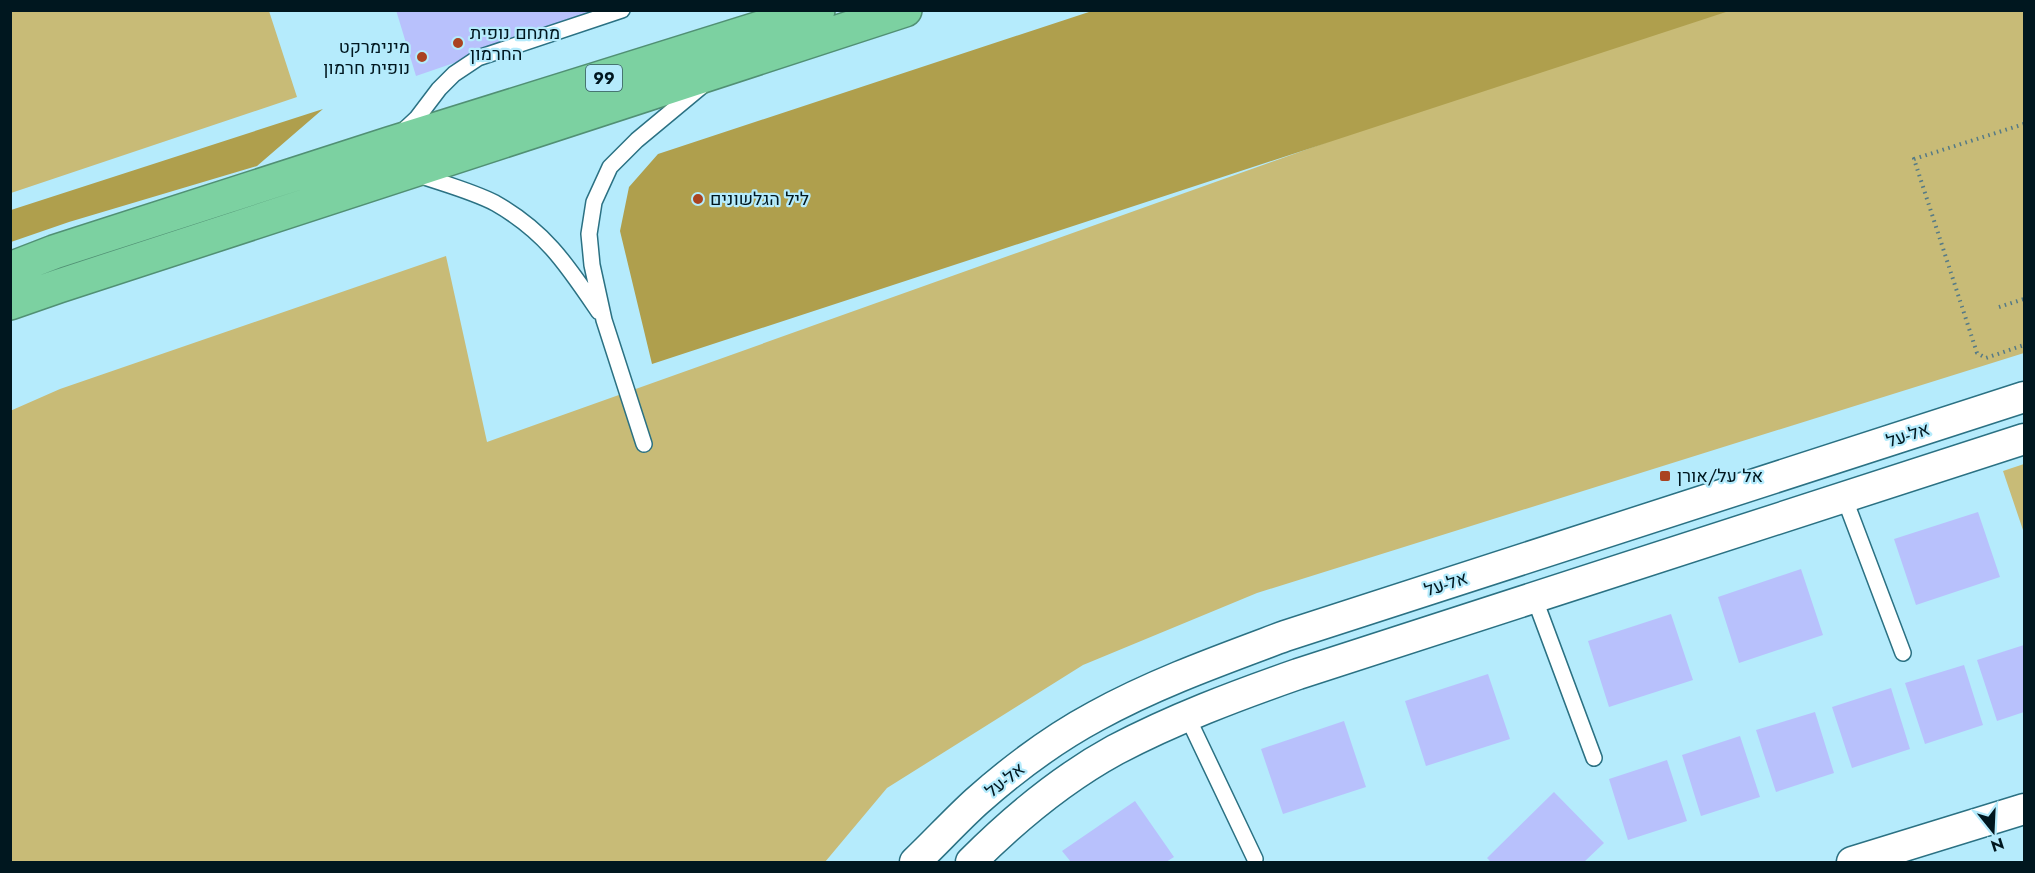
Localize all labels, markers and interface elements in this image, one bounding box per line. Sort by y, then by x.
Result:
place label: מתחם נופית החרמון [470,20,560,67]
place label: מינימרקט נופית חרמון [323,34,410,81]
marker: מתחם נופית החרמון [451,36,465,50]
marker: מינימרקט נופית חרמון [415,50,429,64]
road number: 99 [586,65,622,91]
place label: ליל הגלשונים [710,186,809,212]
marker: ליל הגלשונים [691,192,705,206]
street label: אל-על [1883,416,1933,454]
place label: אל על/אורן [1677,463,1763,489]
marker: אל על/אורן [1658,469,1672,483]
street label: אל-על [1421,565,1471,603]
street label: אל-על [980,756,1030,804]
north arrow [1963,801,2023,861]
text: N [1988,832,2007,858]

